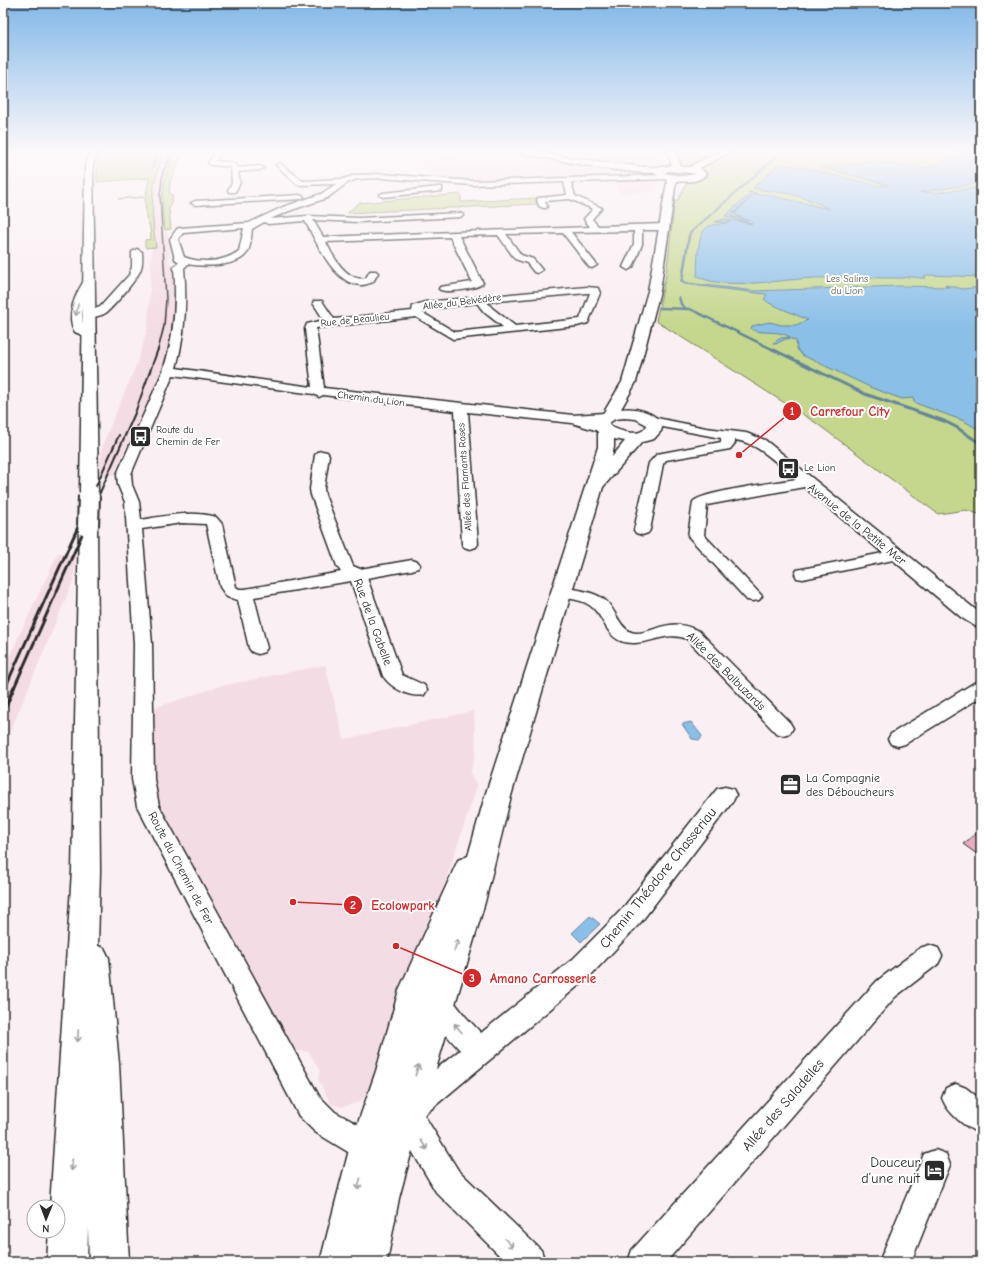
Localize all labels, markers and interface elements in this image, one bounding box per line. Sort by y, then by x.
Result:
park label: Les Salins du Lion [826,273,868,297]
street label: Allée du Belvédère [422,291,502,313]
one-way arrow [73,303,81,316]
street label: Rue de Beaulieu [320,310,390,330]
street label: Chemin du Lion [337,389,405,409]
callout: Carrefour City [782,399,897,424]
text: 1 [790,404,795,418]
text: Carrefour City [810,404,890,419]
bus stop icon: Route du Chemin de Fer [127,423,153,449]
street label: Allée des Flamants Roses [455,423,475,531]
place label: Route du Chemin de Fer [156,424,220,448]
bus stop icon: Le Lion [776,455,802,481]
place label: Le Lion [804,462,835,474]
street label: Avenue de la Petite Mer [805,480,909,568]
street label: Rue de la Gabelle [351,577,395,667]
street label: Allée des Balbuzards [684,629,768,713]
place label: La Compagnie des Déboucheurs [806,771,894,799]
office icon: La Compagnie des Déboucheurs [777,772,803,798]
street label: Chemin Théodore Chasseriau [596,804,720,952]
street label: Route du Chemin de Fer [145,809,217,927]
callout: Ecolowpark [343,893,443,918]
text: 2 [350,898,356,912]
text: Ecolowpark [371,898,435,913]
one-way arrow [453,939,460,952]
callout: Amano Carrosserie [462,966,604,991]
text: 3 [469,971,475,985]
text: Amano Carrosserie [490,971,597,986]
one-way arrow [453,1022,462,1033]
one-way arrow [74,1029,82,1042]
street label: Allée des Saladelles [738,1055,828,1155]
one-way arrow [414,1063,421,1076]
one-way arrow [421,1139,429,1151]
place label: Douceur d’une nuit [861,1154,921,1187]
hotel icon: Douceur d’une nuit [922,1157,948,1183]
one-way arrow [68,1158,75,1171]
one-way arrow [355,1177,363,1190]
north arrow [26,1199,66,1239]
text: N [42,1222,50,1235]
one-way arrow [504,1238,514,1248]

